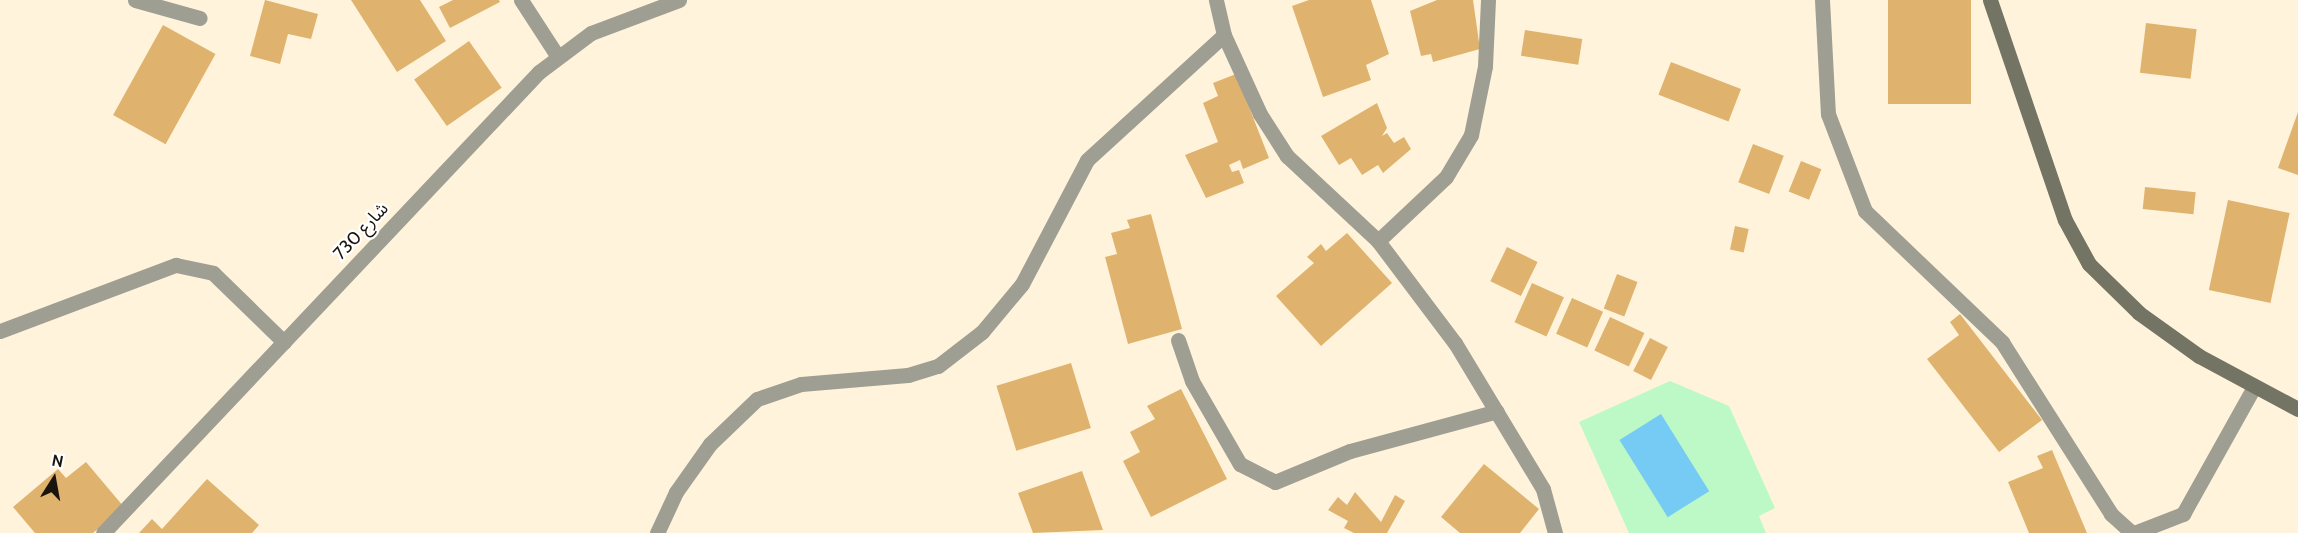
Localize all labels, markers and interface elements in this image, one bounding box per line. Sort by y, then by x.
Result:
street label: شارع 730 [329,198,393,264]
north arrow [24,449,84,509]
text: N [50,450,65,471]

